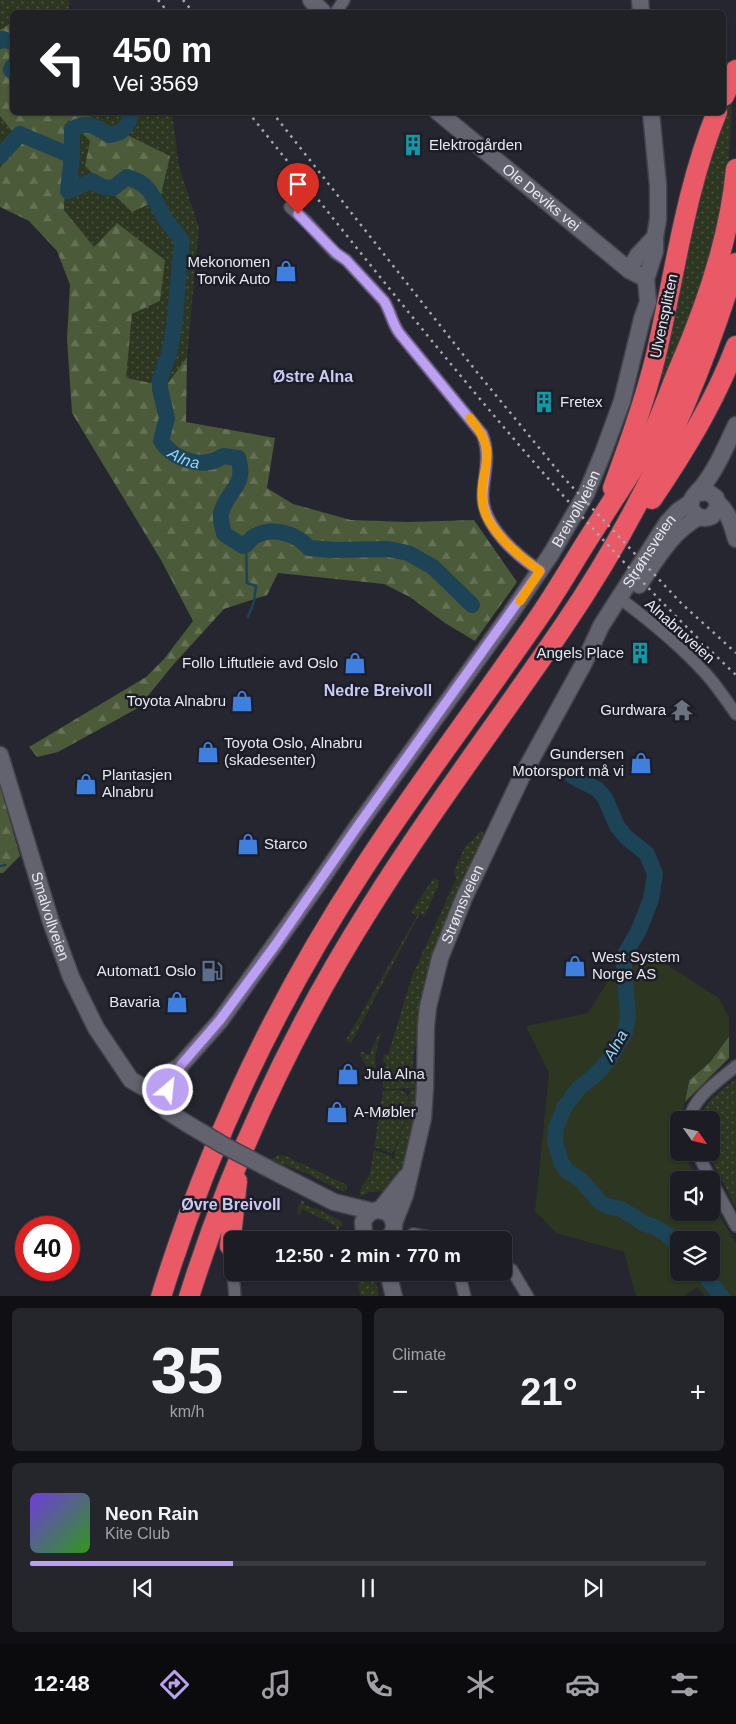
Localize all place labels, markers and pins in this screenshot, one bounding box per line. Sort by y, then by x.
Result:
building icon: Elektrogården [400,132,426,158]
place label: Elektrogården [429,136,522,153]
pin [277,163,319,214]
place label: Mekonomen Torvik Auto [187,253,270,287]
shop icon: Mekonomen Torvik Auto [273,258,299,284]
building icon: Fretex [531,389,557,415]
place label: Fretex [560,393,603,410]
building icon: Angels Place [627,640,653,666]
place label: Angels Place [536,644,624,661]
shop icon: Follo Liftutleie avd Oslo [342,650,368,676]
place label: Follo Liftutleie avd Oslo [182,654,338,671]
shop icon: Toyota Alnabru [229,688,255,714]
place label: Toyota Alnabru [127,692,226,709]
temple icon: Gurdwara [669,697,695,723]
place label: Gurdwara [600,701,667,718]
place label: Toyota Oslo, Alnabru (skadesenter) [224,734,362,768]
shop icon: Toyota Oslo, Alnabru (skadesenter) [195,739,221,765]
place label: Gundersen Motorsport må vi [512,745,624,779]
shop icon: Gundersen Motorsport må vi [628,750,654,776]
place label: Plantasjen Alnabru [102,766,172,800]
shop icon: Plantasjen Alnabru [73,771,99,797]
shop icon: Starco [235,831,261,857]
place label: Starco [264,835,307,852]
place label: West System Norge AS [592,948,680,982]
shop icon: West System Norge AS [562,953,588,979]
fuel station icon: Automat1 Oslo [199,958,225,984]
place label: Automat1 Oslo [97,962,196,979]
shop icon: Bavaria [164,989,190,1015]
place label: Bavaria [109,993,161,1010]
shop icon: Jula Alna [335,1061,361,1087]
place label: Jula Alna [364,1065,426,1082]
shop icon: A-Møbler [324,1099,350,1125]
place label: A-Møbler [354,1103,416,1120]

